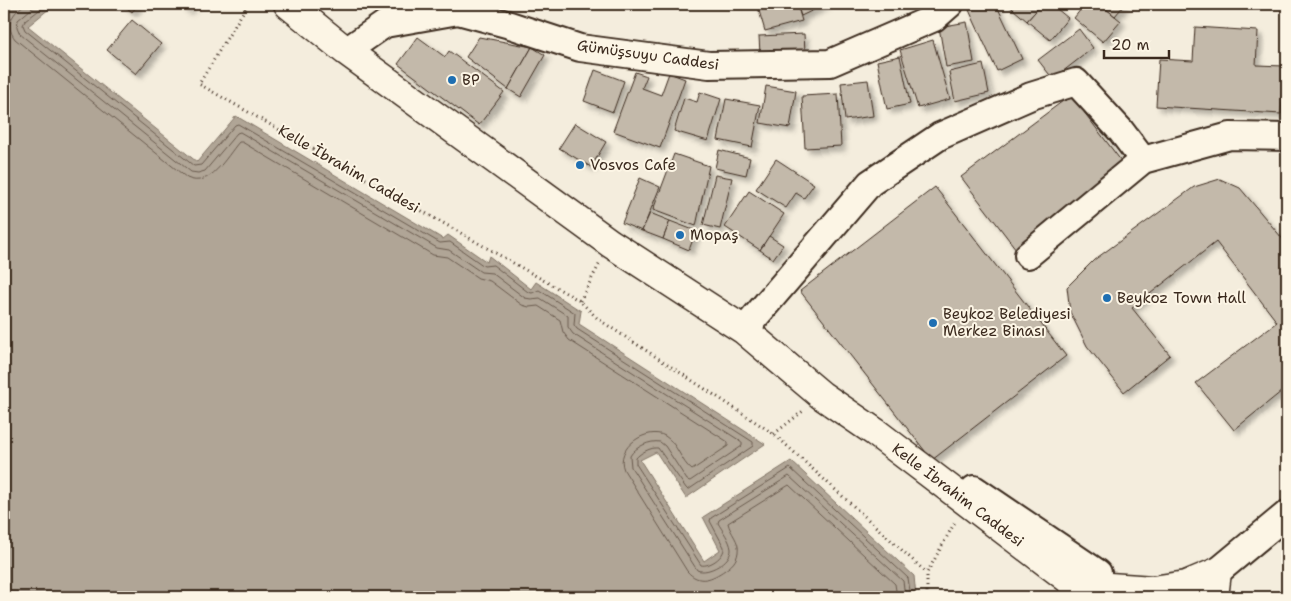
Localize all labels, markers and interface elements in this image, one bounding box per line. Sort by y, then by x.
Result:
scale bar [1104,28,1168,60]
street label: Gümüşsuyu Caddesi [576,35,720,75]
text: 20 m [1111,35,1150,55]
place label: BP [462,70,480,90]
marker: BP [446,74,458,86]
street label: Kelle İbrahim Caddesi [275,120,423,218]
place label: Vosvos Cafe [590,155,676,175]
marker: Vosvos Cafe [574,159,586,171]
place label: Mopaş [690,225,739,245]
marker: Mopaş [674,229,686,241]
place label: Beykoz Town Hall [1117,288,1247,308]
marker: Beykoz Town Hall [1101,292,1113,304]
place label: Beykoz Belediyesi Merkez Binası [943,304,1071,341]
marker: Beykoz Belediyesi Merkez Binası [927,317,939,329]
street label: Kelle İbrahim Caddesi [888,439,1028,551]

